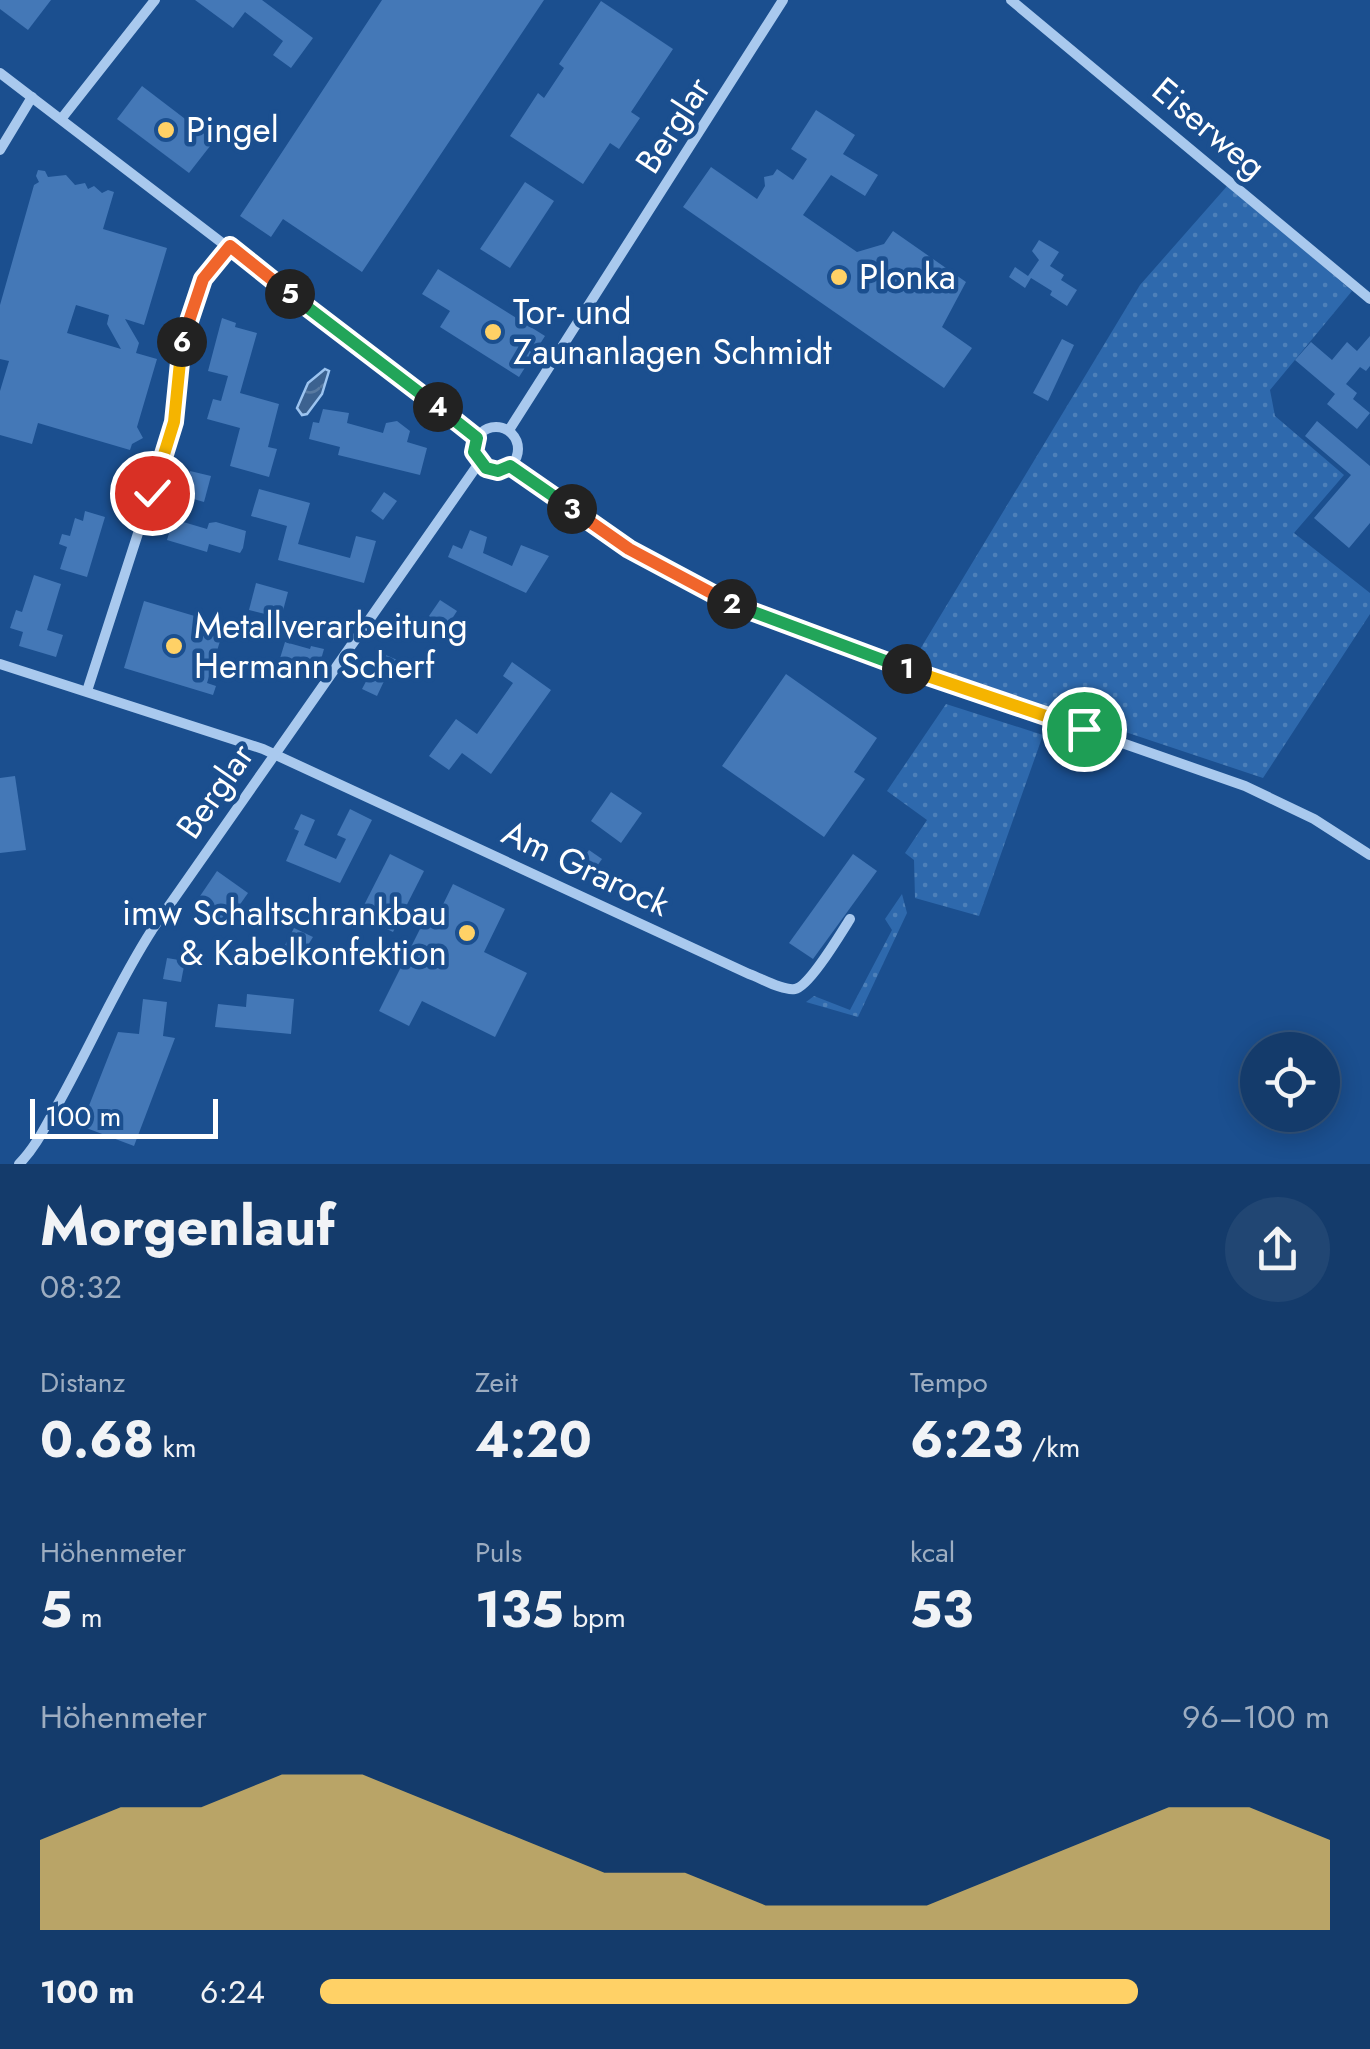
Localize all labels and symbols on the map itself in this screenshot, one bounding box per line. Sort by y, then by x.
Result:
street label: Eiserweg [1141,66,1277,190]
street label: Berglar [623,67,723,183]
place label: Pingel [186,105,279,155]
marker: Pingel [155,119,177,141]
place label: Plonka [859,252,956,302]
marker: Plonka [828,266,850,288]
pin: 5 [265,269,315,319]
place label: Tor- und Zaunanlagen Schmidt [513,287,832,377]
pin: 6 [157,317,207,367]
marker: Tor- und Zaunanlagen Schmidt [482,321,504,343]
pin: 4 [413,382,463,432]
pin [110,451,195,536]
pin: 3 [547,484,597,534]
pin: 2 [707,579,757,629]
place label: Metallverarbeitung Hermann Scherf [194,601,468,691]
marker: Metallverarbeitung Hermann Scherf [163,635,185,657]
pin: 1 [882,644,932,694]
pin [1042,687,1127,772]
street label: Berglar [164,733,266,849]
street label: Am Grarock [494,807,678,929]
place label: imw Schaltschrankbau & Kabelkonfektion [122,888,447,978]
marker: imw Schaltschrankbau & Kabelkonfektion [456,922,478,944]
scale bar [30,1094,218,1138]

